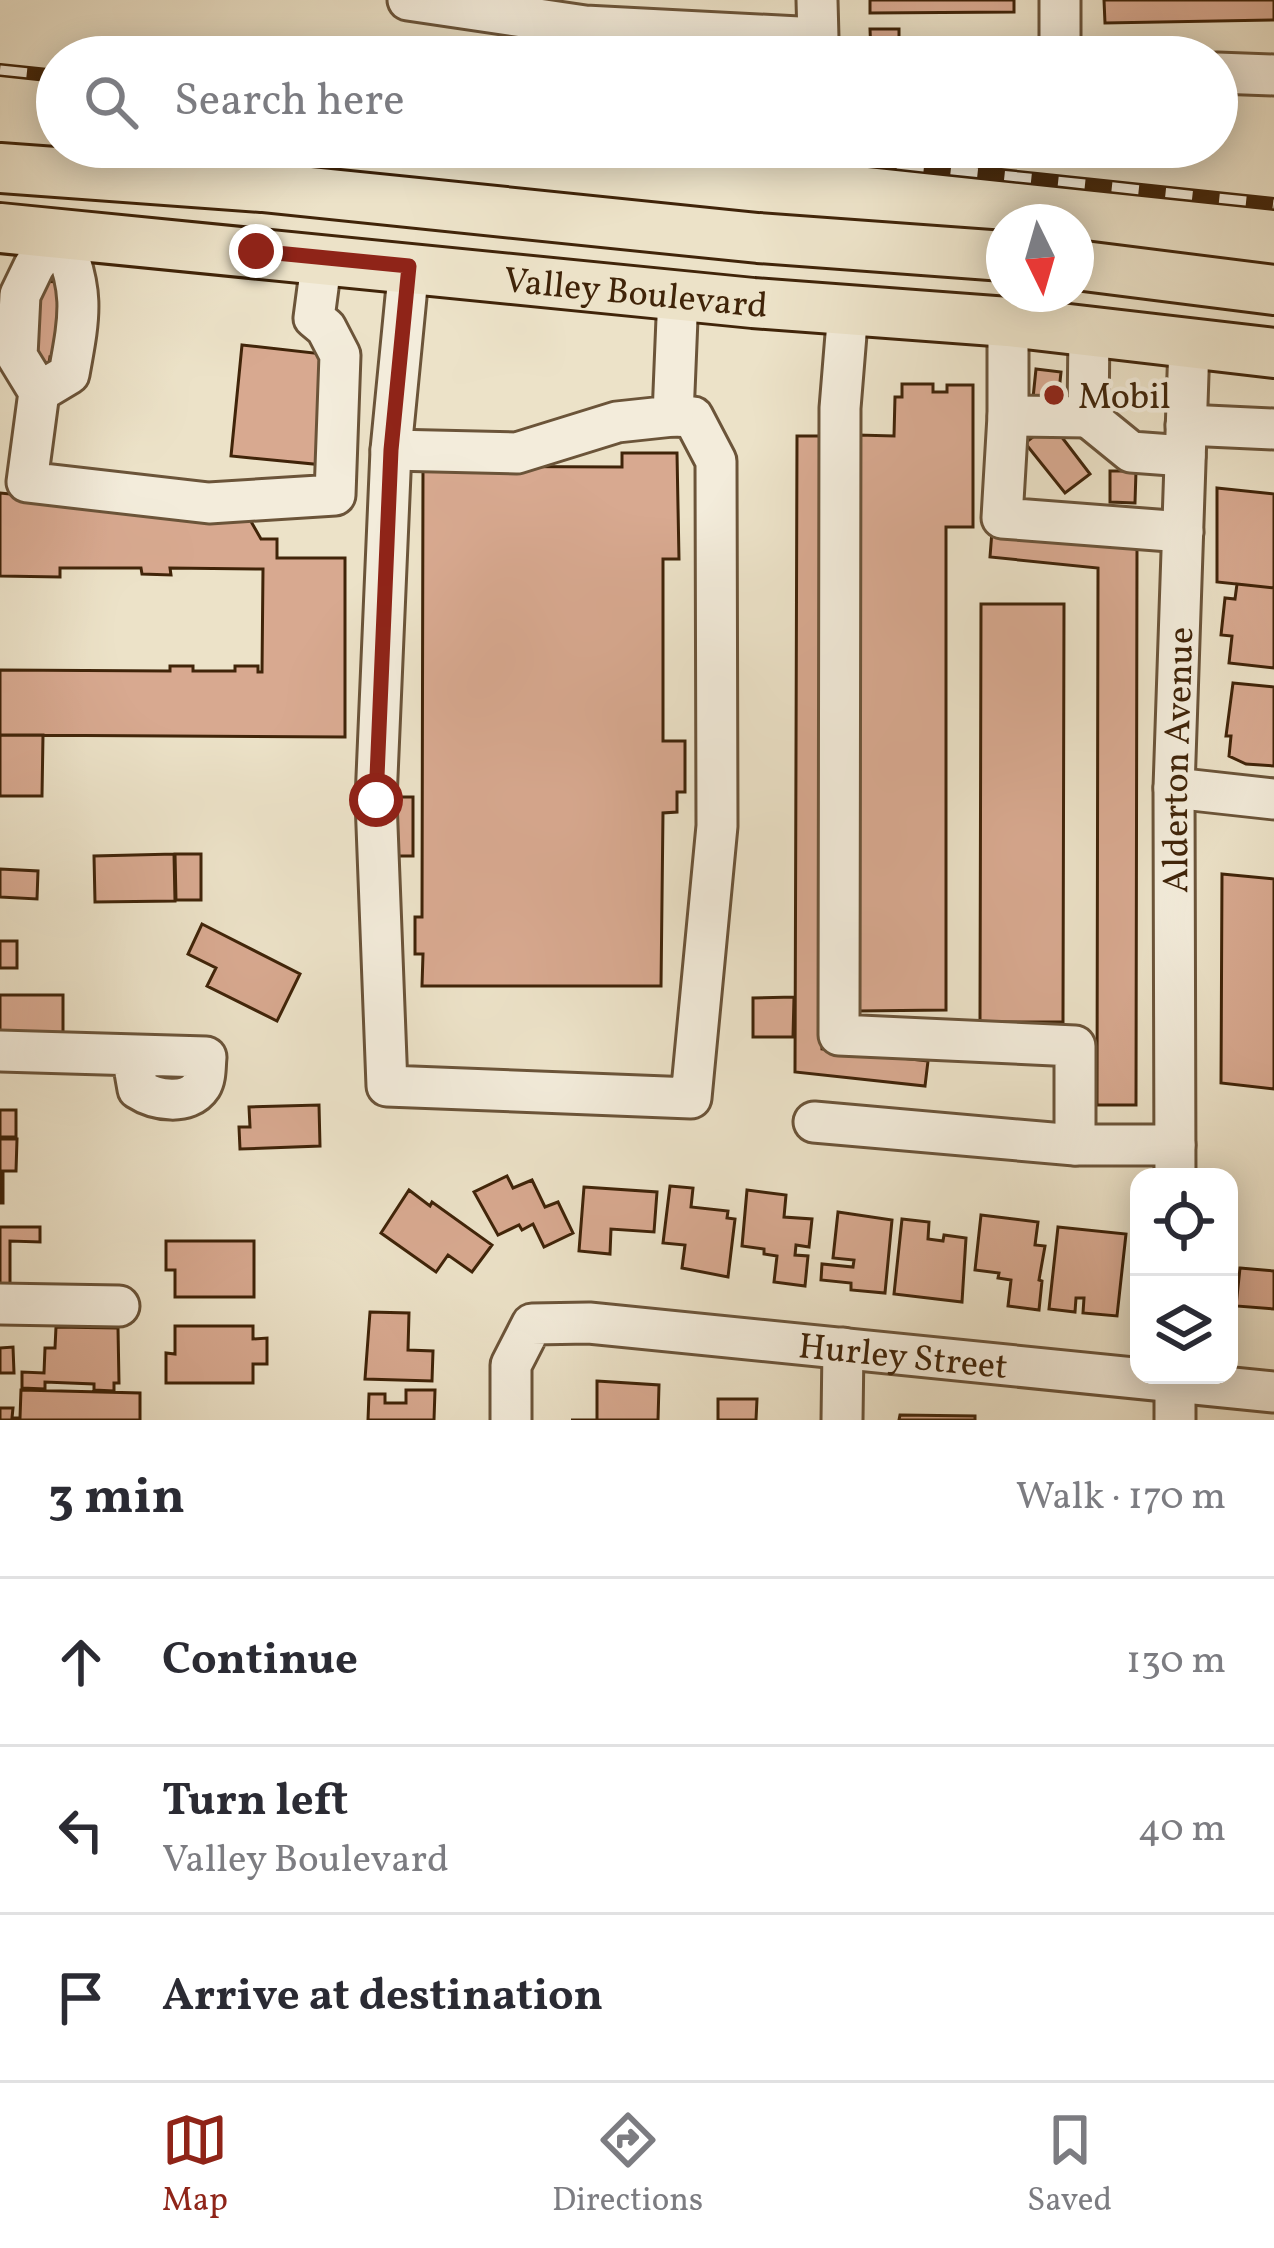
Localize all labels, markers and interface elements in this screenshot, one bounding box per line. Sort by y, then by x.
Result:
search box [36,36,1238,168]
icon: search [78,69,144,135]
text: Search here [174,71,405,134]
north arrow [986,204,1094,312]
route end [229,224,283,278]
street label: Valley Boulevard [501,257,769,333]
place label: Mobil [1078,374,1171,424]
marker: Mobil [1041,382,1067,408]
street label: Alderton Avenue [1153,626,1208,893]
route start [349,773,403,827]
map controls [1130,1168,1238,1384]
button: locate [1130,1168,1238,1276]
button: layers [1130,1276,1238,1384]
street label: Hurley Street [796,1323,1010,1394]
text: 3 min [48,1463,185,1534]
text: Walk · 170 m [1016,1471,1226,1525]
icon: ahead [48,1629,114,1695]
text: Continue [162,1630,358,1693]
text: 130 m [1126,1635,1226,1689]
text: Turn left [162,1771,348,1834]
icon: left [48,1797,114,1863]
text: 40 m [1138,1803,1226,1857]
text: Valley Boulevard [162,1834,449,1888]
icon: arrive [48,1965,114,2031]
text: Arrive at destination [162,1966,603,2029]
tab: Map [162,2107,228,2225]
tab: Directions [552,2107,703,2225]
tab: Saved [1027,2107,1112,2225]

